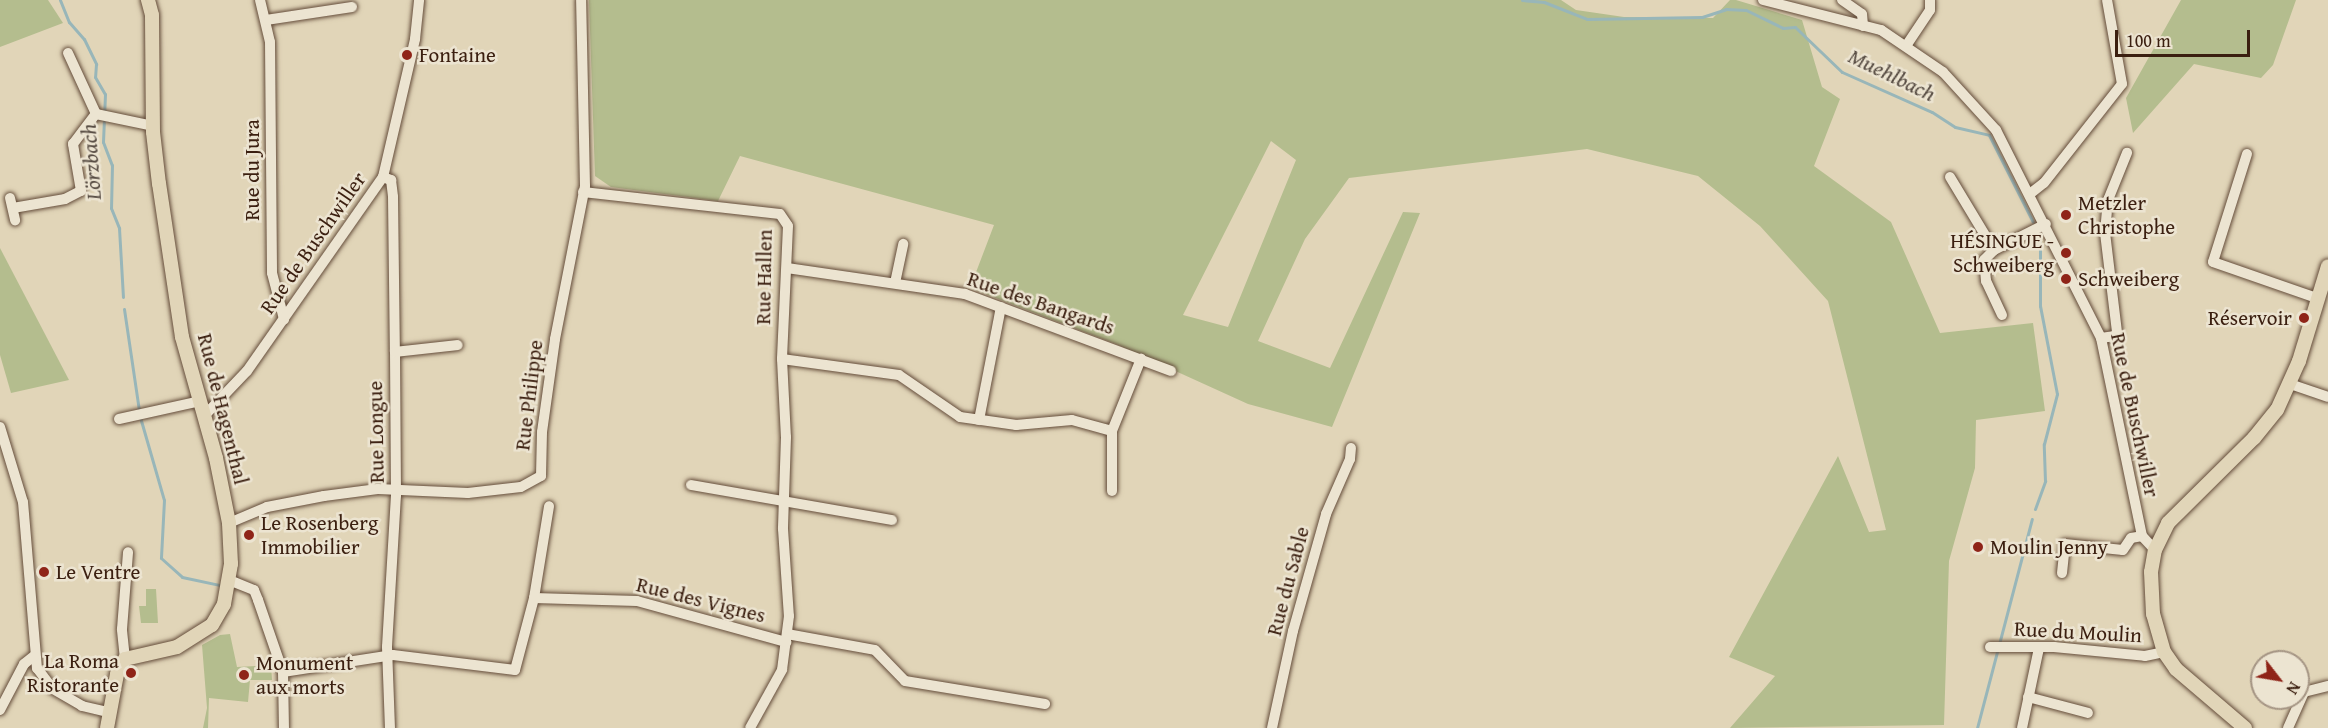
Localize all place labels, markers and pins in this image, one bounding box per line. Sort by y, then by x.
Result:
place label: Fontaine [419,42,496,68]
marker: Fontaine [400,48,414,62]
place label: Metzler Christophe [2078,190,2175,240]
marker: Metzler Christophe [2059,208,2073,222]
place label: HÉSINGUE - Schweiberg [1950,228,2054,278]
marker: HÉSINGUE - Schweiberg [2059,246,2073,260]
place label: Schweiberg [2078,266,2179,292]
marker: Schweiberg [2059,272,2073,286]
place label: Réservoir [2208,305,2292,331]
marker: Réservoir [2297,311,2311,325]
place label: Le Rosenberg Immobilier [261,510,378,560]
marker: Le Rosenberg Immobilier [242,528,256,542]
place label: Moulin Jenny [1990,534,2108,560]
marker: Moulin Jenny [1971,540,1985,554]
place label: Le Ventre [56,559,140,585]
marker: Le Ventre [37,565,51,579]
place label: La Roma Ristorante [27,648,119,698]
place label: Monument aux morts [256,650,353,700]
marker: La Roma Ristorante [124,666,138,680]
marker: Monument aux morts [237,668,251,682]

